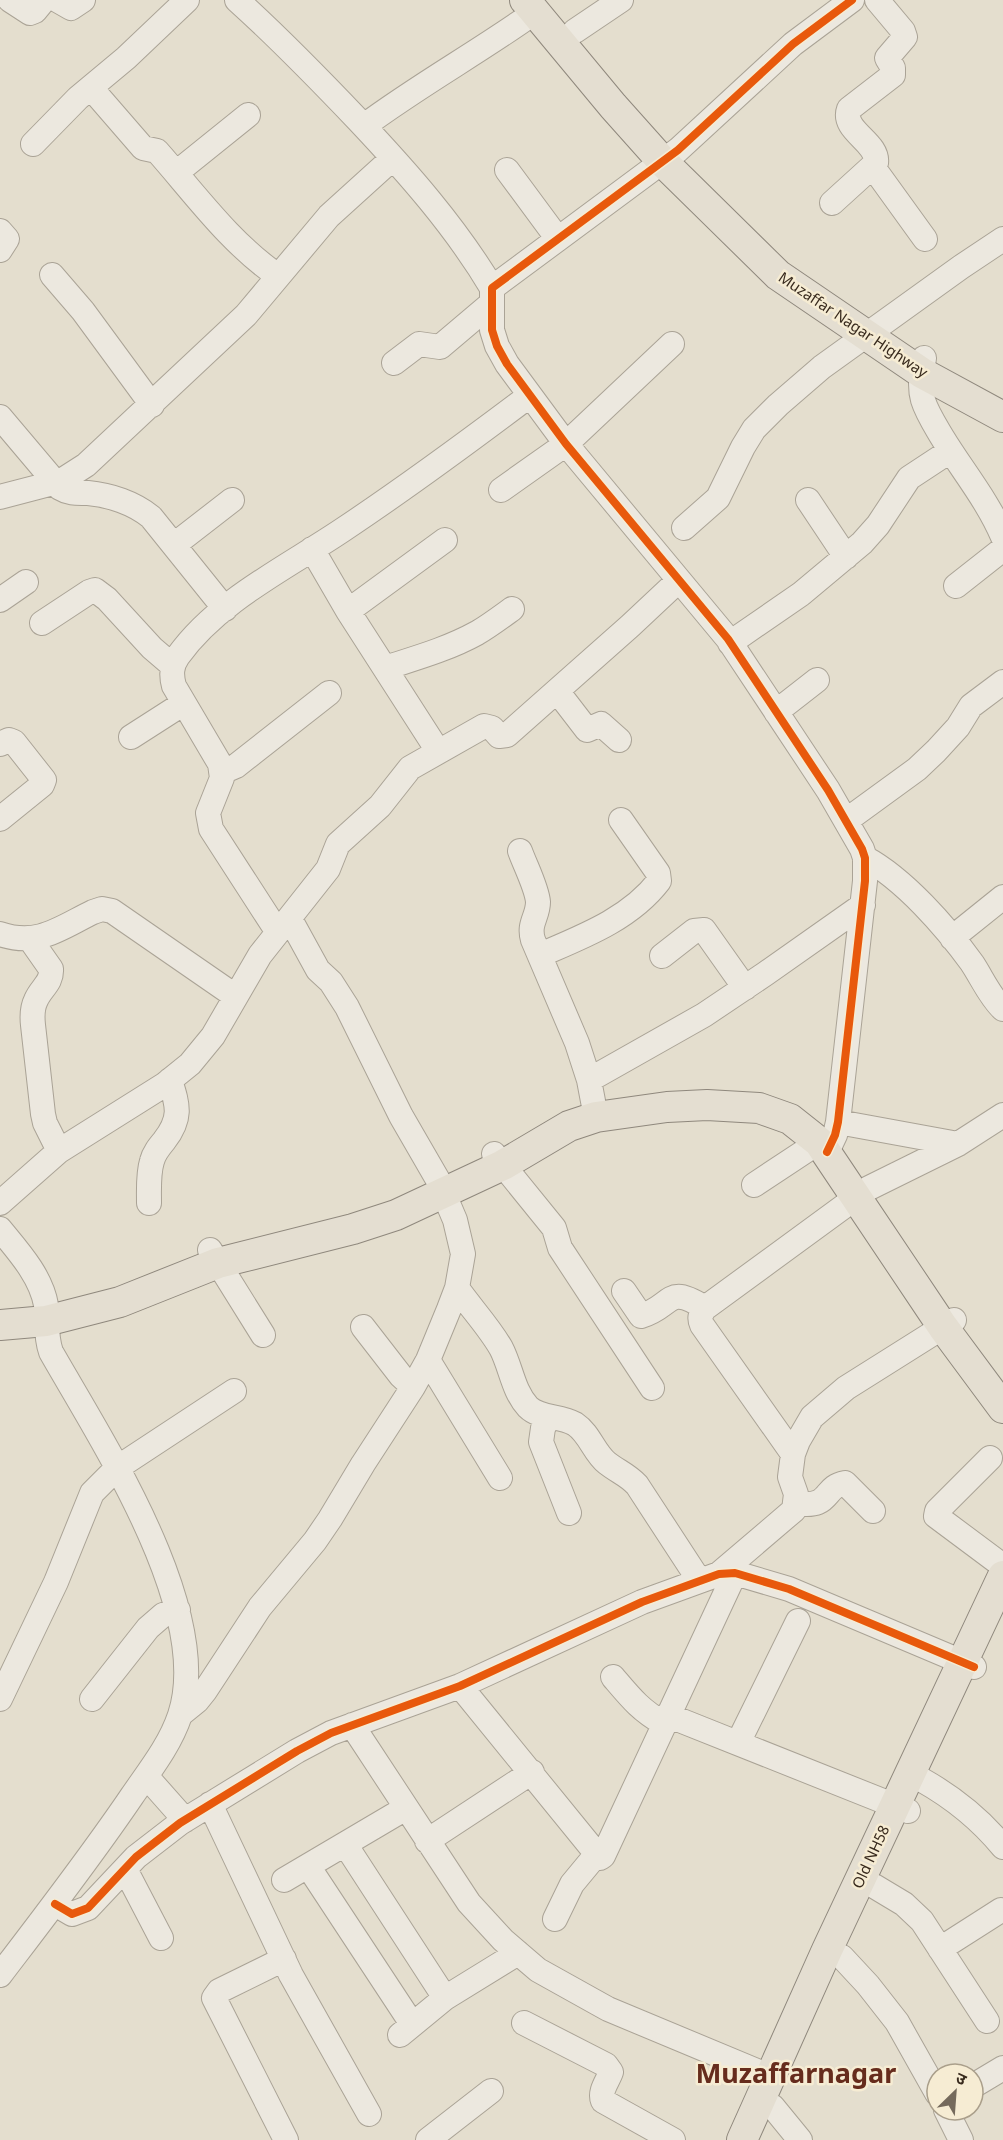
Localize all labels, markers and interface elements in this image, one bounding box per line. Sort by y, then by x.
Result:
street label: Muzaffar Nagar Highway [774,269,931,384]
street label: Old NH58 [849,1823,895,1892]
district label: Muzaffarnagar [696,2059,896,2094]
north arrow [925,2062,985,2122]
text: उ [952,2069,970,2092]

